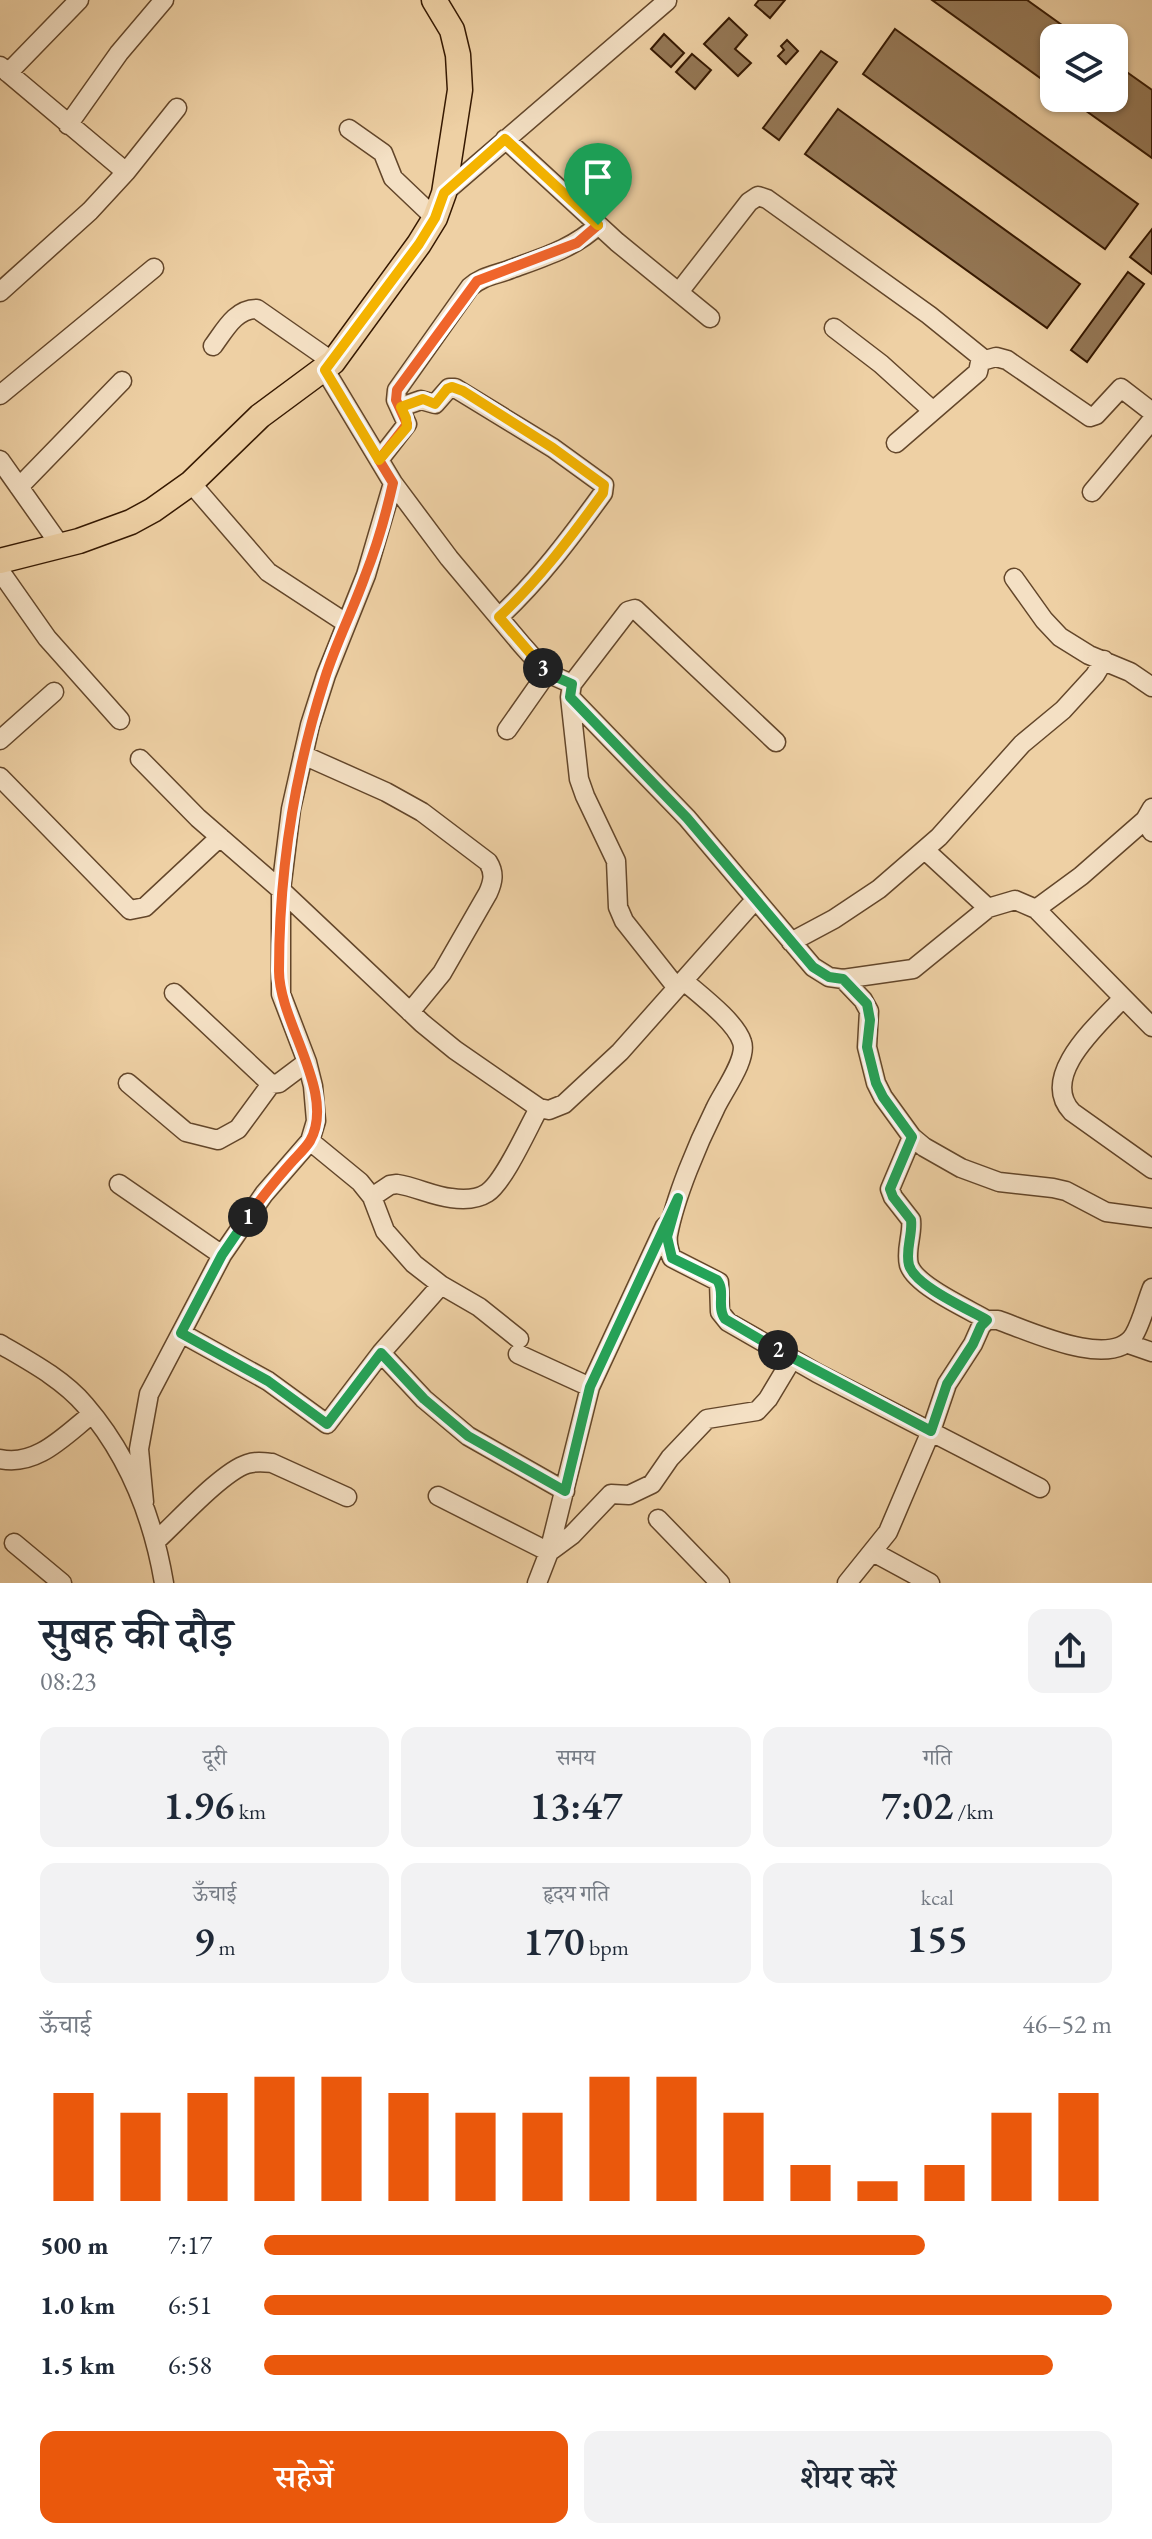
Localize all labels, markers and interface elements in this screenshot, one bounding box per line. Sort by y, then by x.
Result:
map controls [1040,24,1128,112]
button: layers [1040,24,1128,112]
pin [564,143,632,225]
icon: arrive [576,155,620,199]
pin: 3 [523,648,563,688]
text: 3 [537,653,549,682]
pin: 1 [228,1197,268,1237]
text: 1 [242,1202,254,1231]
pin: 2 [758,1330,798,1370]
text: 2 [772,1335,784,1364]
text: सुबह की दौड़ [40,1605,233,1662]
button: share [1028,1609,1112,1693]
text: 08:23 [40,1664,96,1698]
text: दूरी [203,1743,227,1772]
text: समय [557,1743,595,1772]
text: गति [923,1743,952,1772]
text: 1.96 [163,1779,234,1831]
text: 13:47 [530,1779,622,1831]
text: 7:02 [881,1779,953,1831]
text: km [234,1797,266,1826]
text: /km [953,1797,994,1826]
text: ऊँचाई [193,1879,236,1908]
text: हृदय गति [543,1879,609,1908]
text: kcal [921,1883,954,1912]
text: 155 [907,1912,968,1964]
text: 9 [194,1915,214,1967]
text: 170 [523,1915,585,1967]
text: m [214,1933,236,1962]
text: bpm [585,1933,629,1962]
text: ऊँचाई [40,2007,91,2041]
text: 46–52 m [1022,2007,1112,2041]
text: 500 m [40,2228,108,2262]
text: 7:17 [168,2228,212,2262]
text: 1.0 km [40,2288,115,2322]
text: 6:51 [168,2288,212,2322]
text: 1.5 km [40,2348,115,2382]
text: 6:58 [168,2348,212,2382]
button: सहेजें [40,2431,568,2523]
button: शेयर करें [584,2431,1112,2523]

